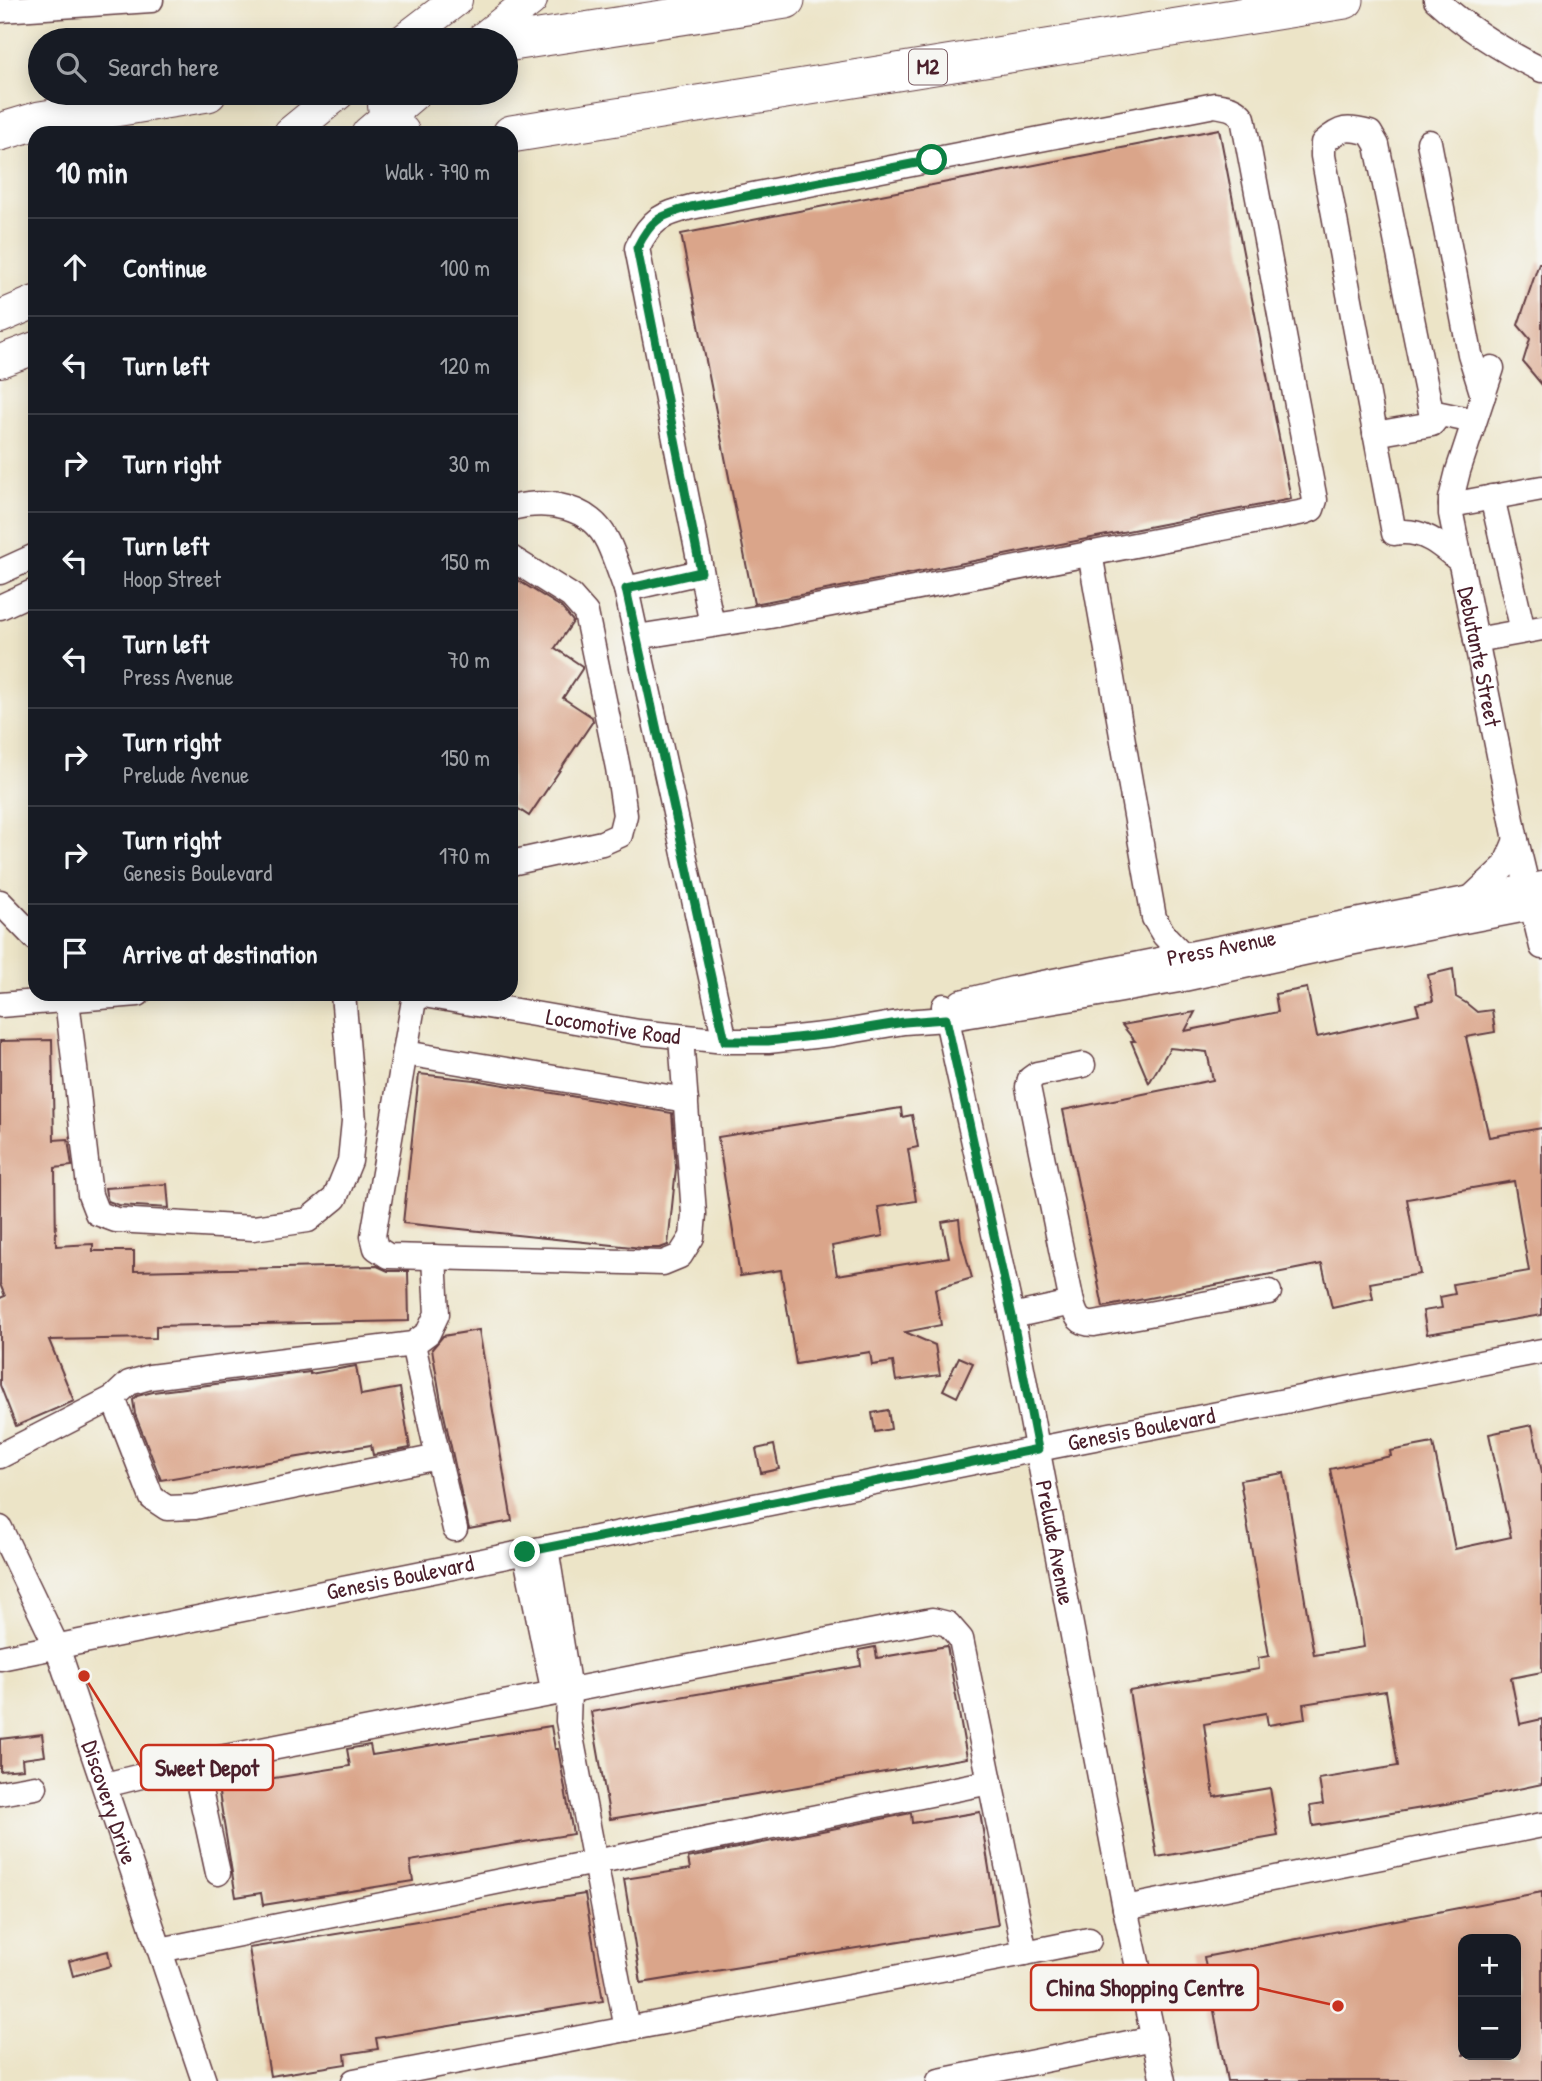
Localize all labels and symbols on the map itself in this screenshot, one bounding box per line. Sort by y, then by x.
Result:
road number: M2 [909,50,947,84]
route start [916,144,947,175]
street label: Debutante Street [1451,584,1509,731]
street label: Press Avenue [1164,921,1278,973]
street label: Locomotive Road [544,1000,682,1051]
street label: Genesis Boulevard [1065,1399,1217,1458]
street label: Prelude Avenue [1029,1478,1083,1607]
route end [509,1536,540,1567]
street label: Genesis Boulevard [324,1547,476,1607]
street label: Discovery Drive [75,1736,145,1868]
callout: Sweet Depot [141,1745,273,1790]
text: Sweet Depot [155,1751,260,1784]
callout: China Shopping Centre [1031,1965,1258,2010]
text: China Shopping Centre [1046,1971,1245,2004]

